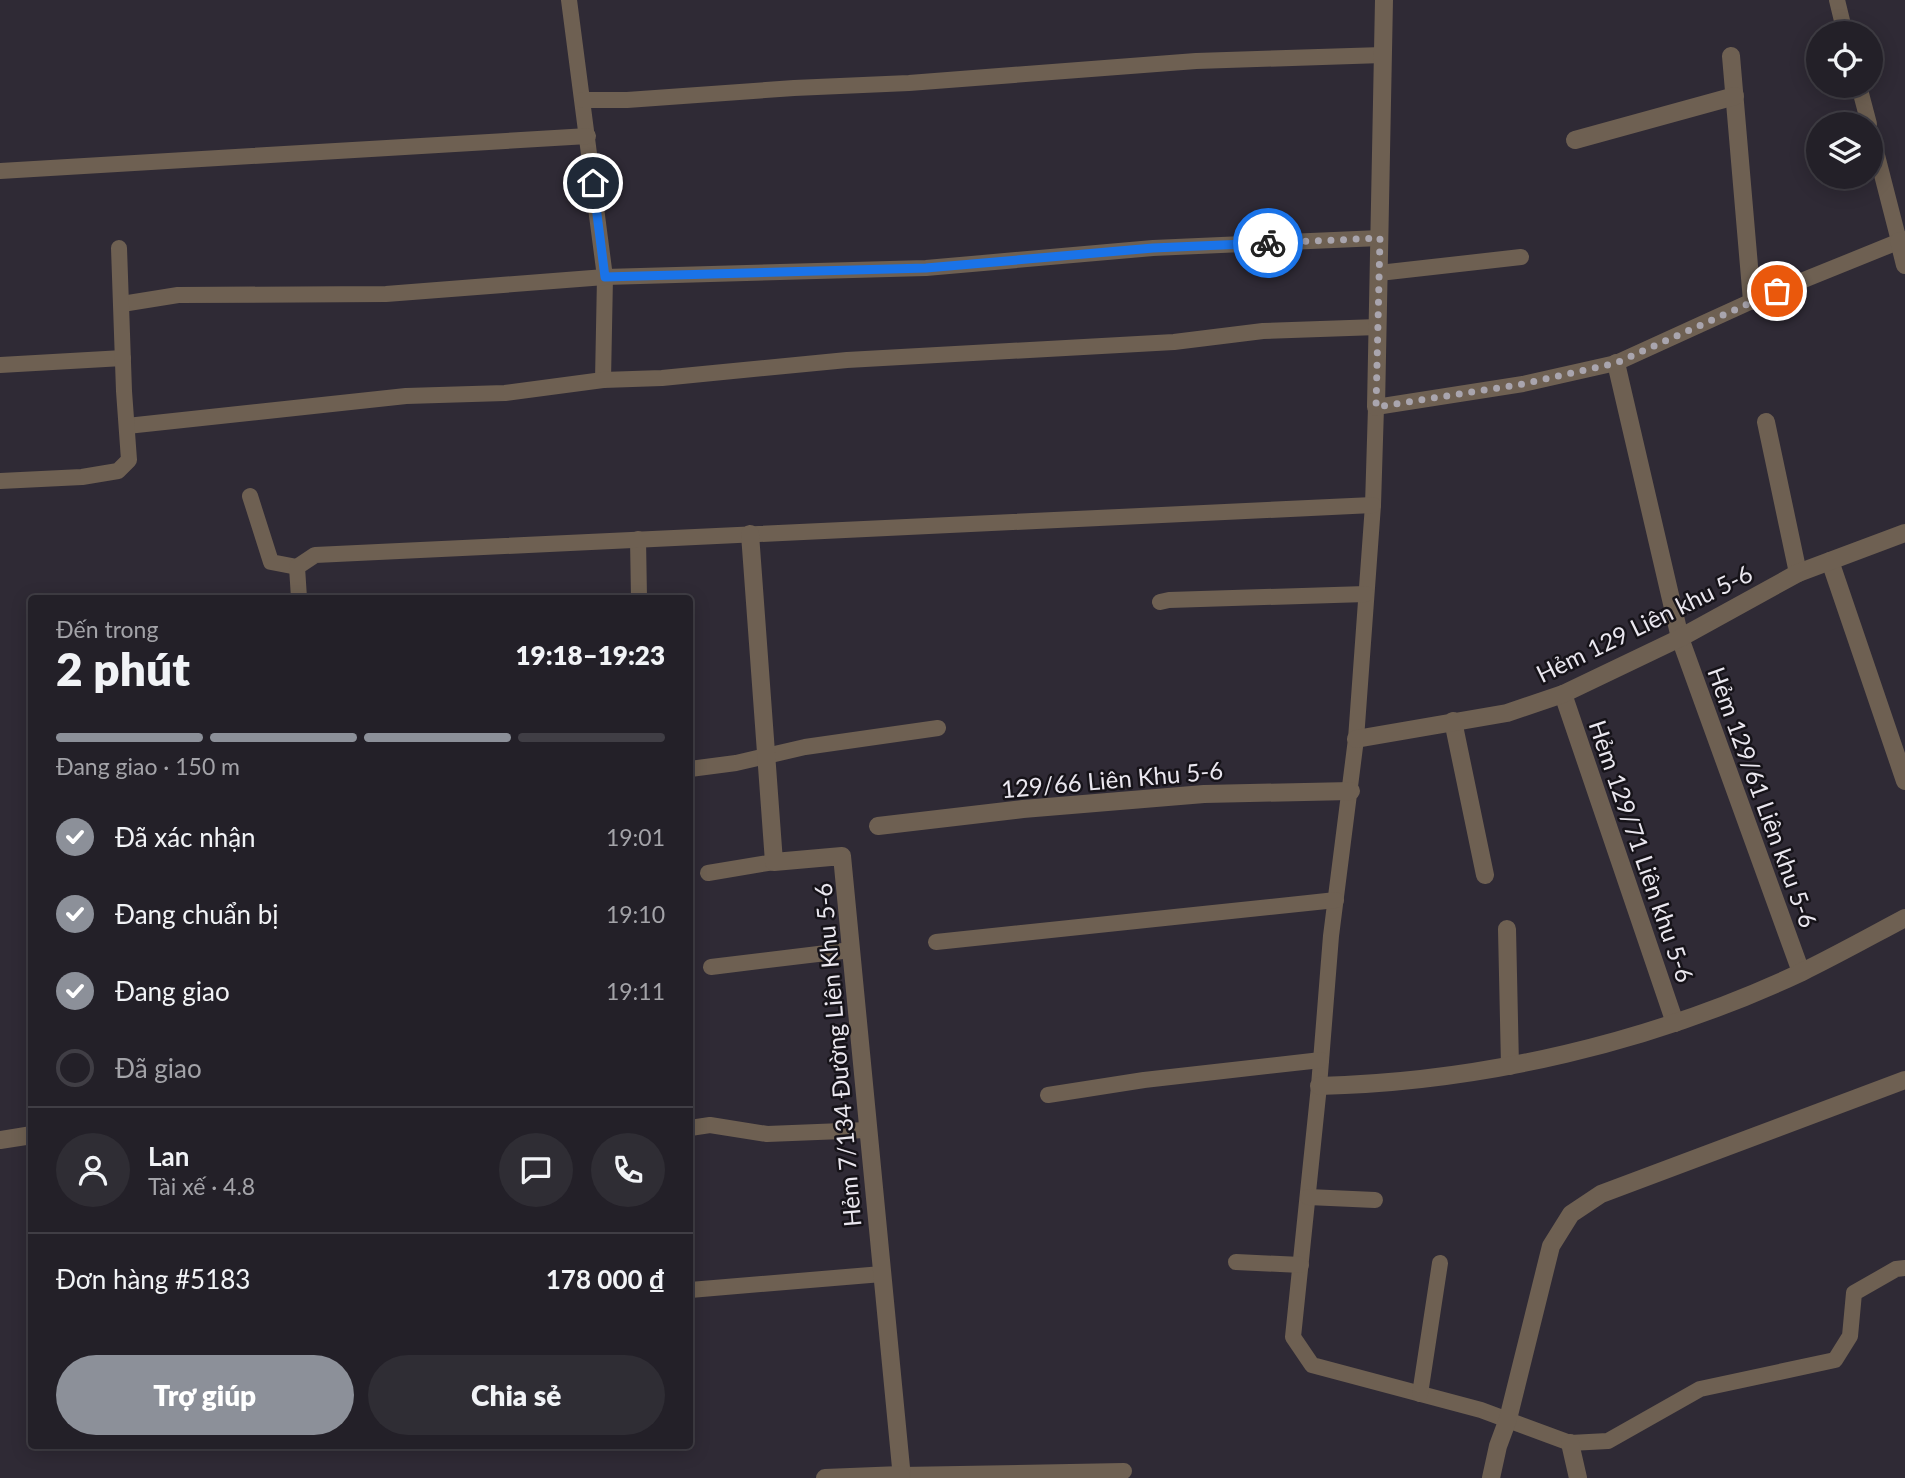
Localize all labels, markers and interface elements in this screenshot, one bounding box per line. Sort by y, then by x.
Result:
map controls [1806,21,1883,189]
button: locate [1806,21,1883,98]
button: layers [1806,112,1883,189]
pin [563,153,623,213]
icon: home [574,164,612,202]
courier [1233,208,1303,278]
icon: bike [1249,224,1287,262]
pin [1747,261,1807,321]
icon: bag [1758,272,1796,310]
street label: Hẻm 129 Liên khu 5-6 [1531,558,1757,688]
text: Đến trong [56,615,158,643]
text: 19:18–19:23 [515,639,665,671]
text: 2 phút [56,641,190,696]
street label: Hẻm 129/61 Liên khu 5-6 [1702,663,1824,931]
street label: Hẻm 129/71 Liên khu 5-6 [1583,716,1701,986]
text: Đang giao · 150 m [56,752,240,780]
street label: 129/66 Liên Khu 5-6 [1000,755,1224,803]
icon: check [56,818,94,856]
text: Đã xác nhận [115,821,256,853]
text: 19:01 [606,823,665,851]
street label: Hẻm 7/134 Đường Liên Khu 5-6 [808,882,866,1228]
icon: check [56,895,94,933]
text: Đang chuẩn bị [115,898,279,930]
text: 19:10 [606,900,665,928]
icon: check [56,972,94,1010]
text: Đang giao [115,975,230,1007]
text: 19:11 [606,977,665,1005]
text: Đã giao [115,1052,202,1084]
button: person [56,1133,130,1207]
button: chat [499,1133,573,1207]
button: phone [591,1133,665,1207]
text: Lan [148,1140,189,1172]
text: Tài xế · 4.8 [148,1172,255,1200]
text: Đơn hàng #5183 [56,1263,250,1295]
text: 178 000 ₫ [546,1263,665,1295]
button: Trợ giúp [56,1355,354,1435]
button: Chia sẻ [368,1355,665,1435]

